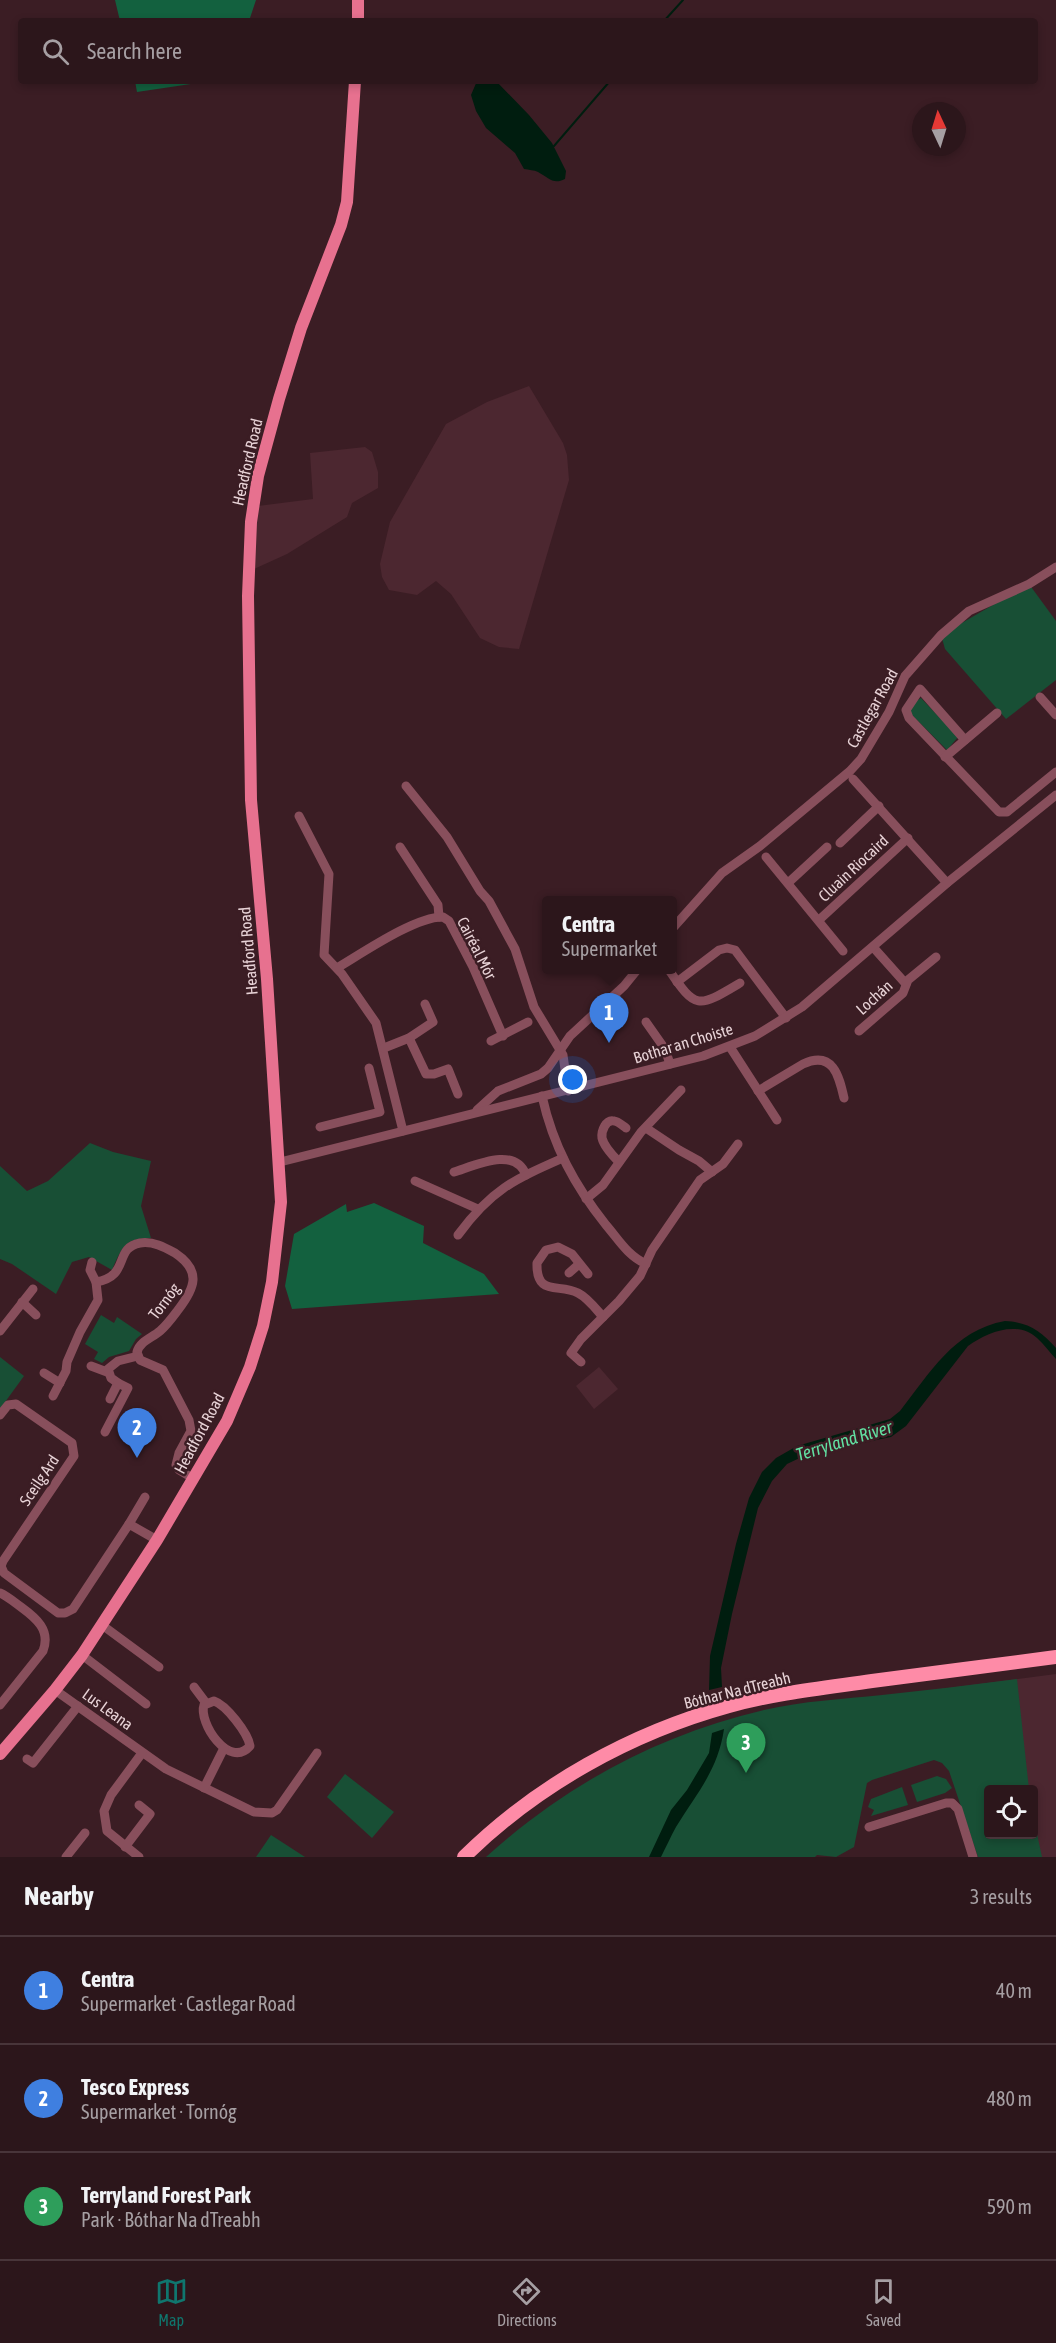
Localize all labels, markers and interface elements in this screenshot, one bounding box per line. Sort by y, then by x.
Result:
search box [18,18,1038,84]
icon: search [39,35,72,68]
text: Search here [87,38,182,64]
north arrow [912,102,966,156]
street label: Headford Road [228,417,266,507]
street label: Castlegar Road [843,665,902,751]
street label: Cluain Riocaird [814,831,892,905]
popup [542,896,677,974]
street label: Headford Road [235,906,261,996]
text: Centra [562,911,615,937]
street label: Cairéal Mór [454,914,500,982]
text: Supermarket [562,937,657,960]
street label: Lochán [852,976,896,1018]
pin: 1 [590,994,628,1043]
street label: Bothar an Choiste [631,1019,735,1067]
your location [558,1065,587,1094]
street label: Tornóg [145,1279,184,1323]
street label: Headford Road [170,1390,228,1476]
pin: 2 [118,1408,156,1458]
water label: Terryland River [793,1416,895,1465]
street label: Sceilg Ard [16,1451,63,1509]
street label: Bóthar Na dTreabh [682,1668,792,1712]
street label: Lus Leana [79,1685,137,1733]
pin: 3 [726,1724,766,1773]
map controls [984,1785,1038,1839]
button: locate [984,1785,1038,1839]
text: Nearby [24,1881,94,1911]
text: 3 results [970,1885,1032,1908]
text: Centra [81,1966,134,1992]
text: 1 [39,1979,48,2002]
text: 40 m [996,1979,1032,2002]
text: Supermarket · Castlegar Road [81,1992,296,2015]
text: Tesco Express [81,2074,189,2100]
text: 2 [39,2087,48,2110]
text: 480 m [987,2087,1032,2110]
text: Supermarket · Tornóg [81,2100,237,2123]
text: Terryland Forest Park [81,2182,251,2208]
text: 3 [39,2195,48,2218]
text: 590 m [987,2195,1032,2218]
text: Park · Bóthar Na dTreabh [81,2208,261,2231]
tab: Map [155,2275,188,2329]
tab: Directions [497,2275,557,2329]
tab: Saved [866,2275,901,2329]

